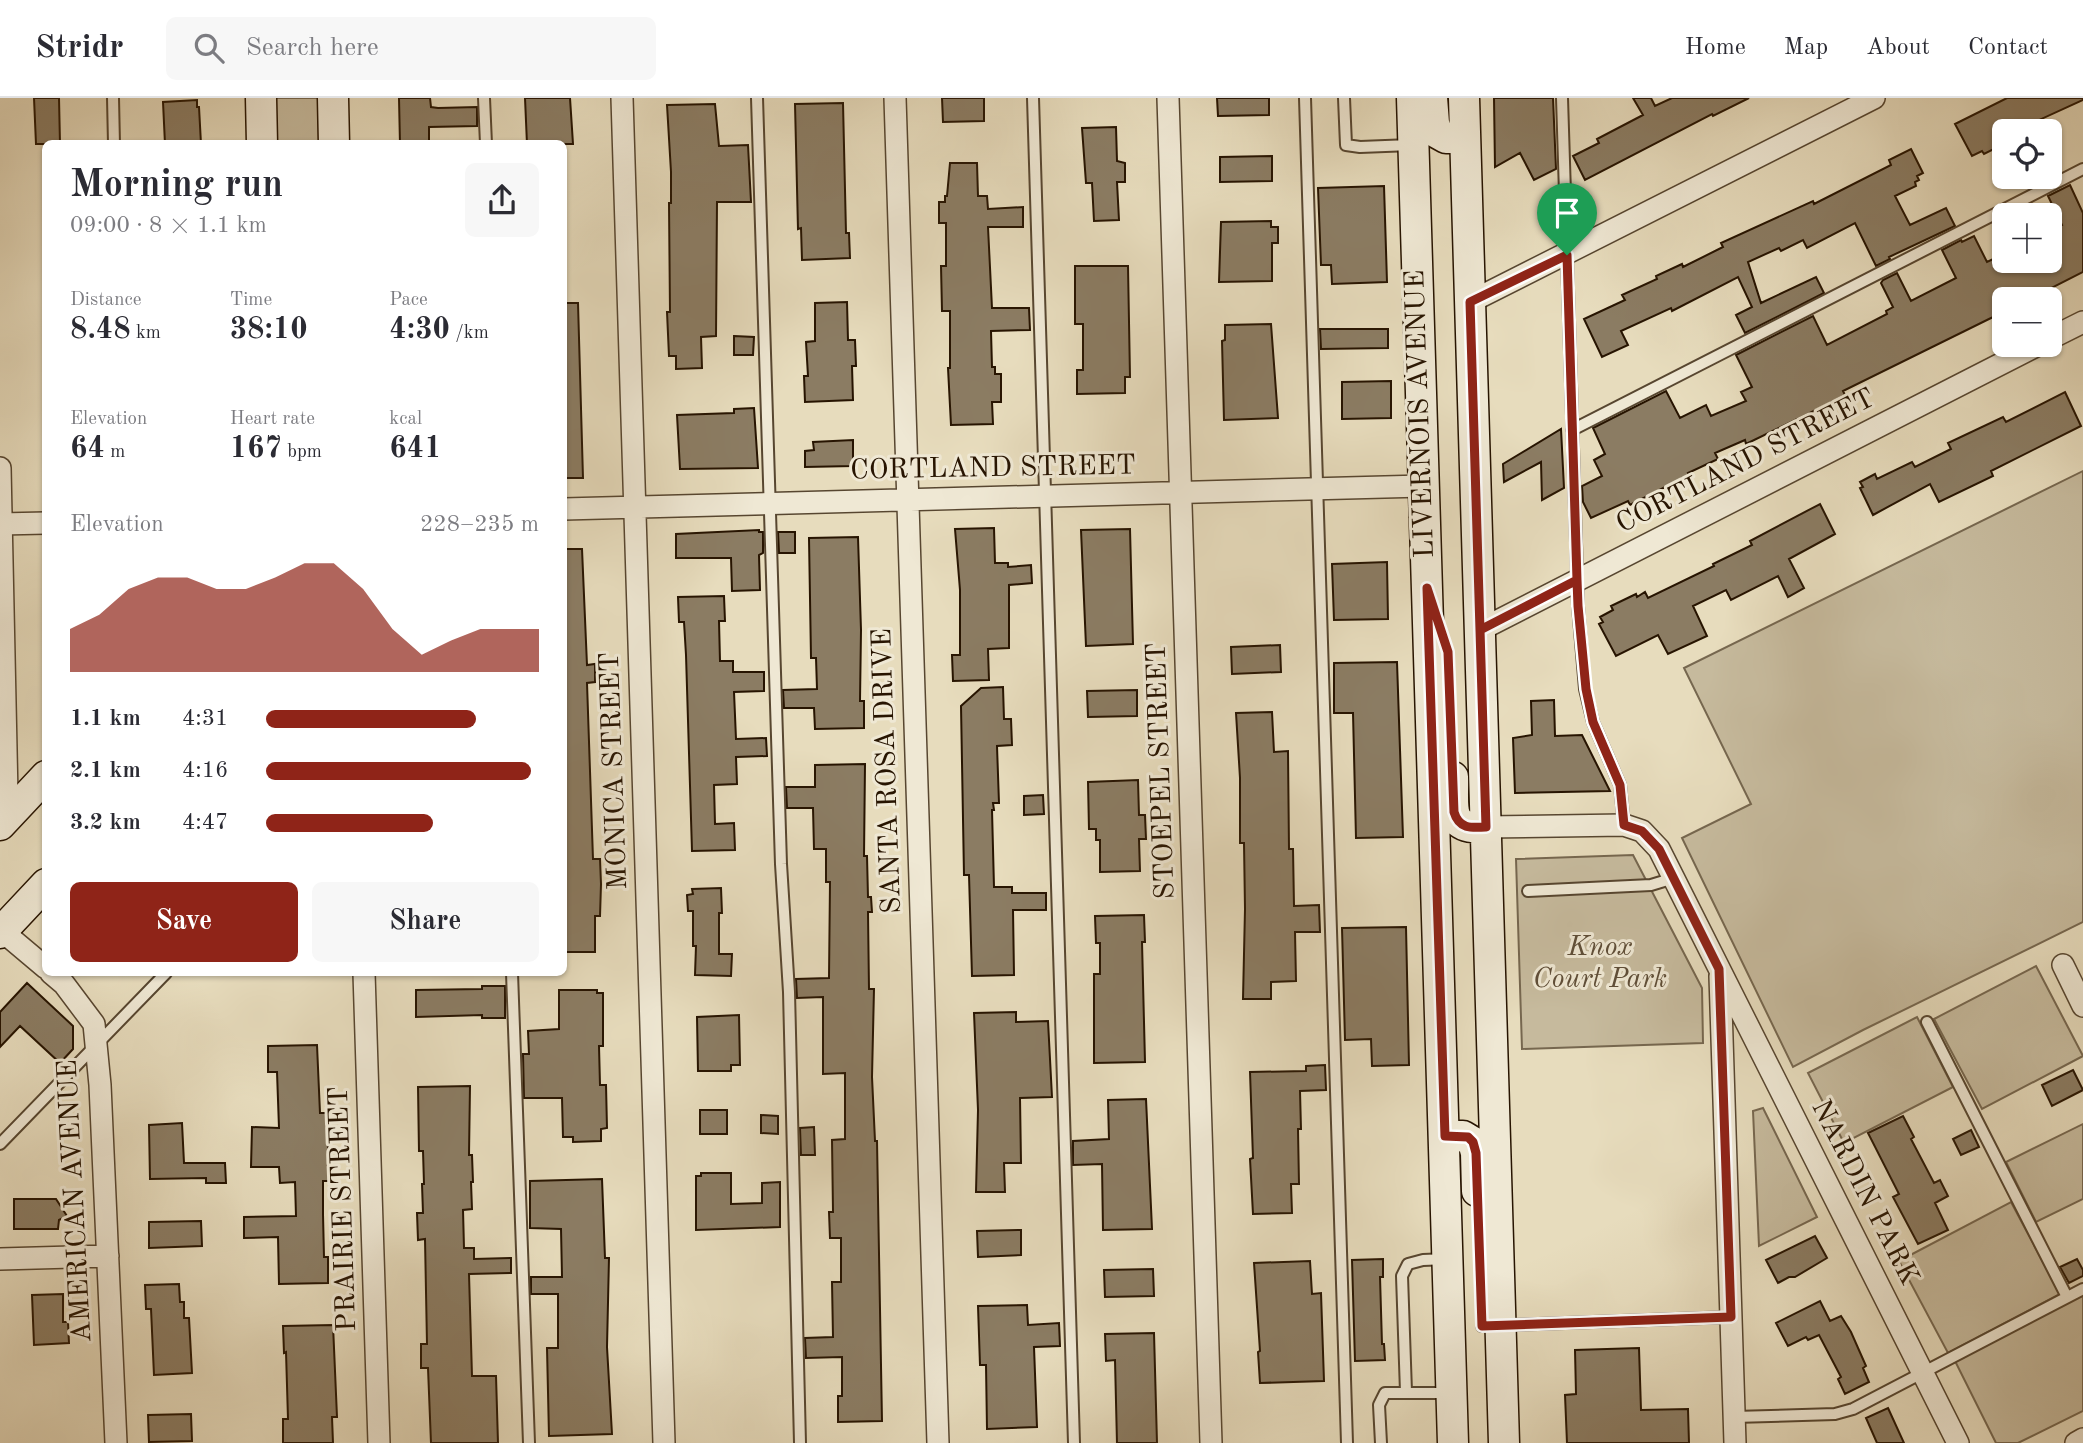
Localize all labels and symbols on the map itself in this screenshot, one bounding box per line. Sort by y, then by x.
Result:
pin [1537,183,1597,255]
street label: LIVERNOIS AVENUE [1402,269,1440,559]
street label: CORTLAND STREET [1612,385,1880,539]
street label: CORTLAND STREET [850,453,1136,485]
street label: SANTA ROSA DRIVE [869,628,907,914]
street label: STOEPEL STREET [1144,642,1180,900]
street label: MONICA STREET [597,651,633,891]
park label: Knox Court Park [1533,934,1667,994]
street label: AMERICAN AVENUE [55,1059,97,1343]
street label: PRAIRIE STREET [326,1086,362,1332]
street label: NARDIN PARK [1805,1096,1923,1290]

